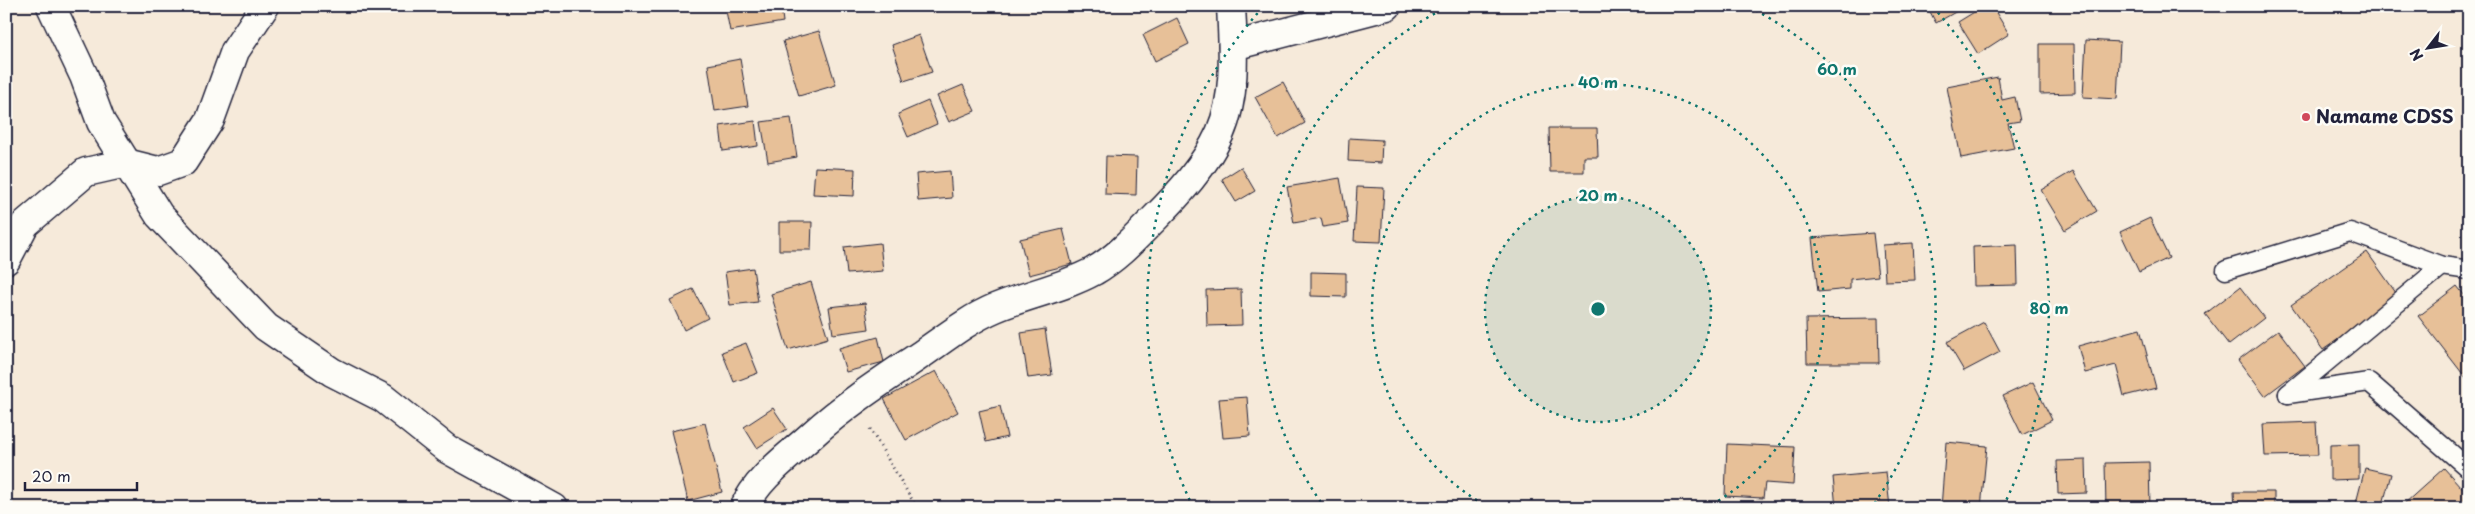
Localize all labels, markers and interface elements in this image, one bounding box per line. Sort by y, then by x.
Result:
north arrow [2402,22,2452,72]
text: N [2405,45,2428,65]
text: 60 m [1817,57,1857,80]
text: 40 m [1578,70,1618,93]
place label: Namame CDSS [2316,102,2454,129]
marker: Namame CDSS [2300,111,2312,123]
text: 20 m [1579,183,1617,206]
text: 80 m [2029,296,2069,319]
centre of rings [1589,300,1607,318]
scale bar [25,459,138,491]
text: 20 m [32,464,71,487]

